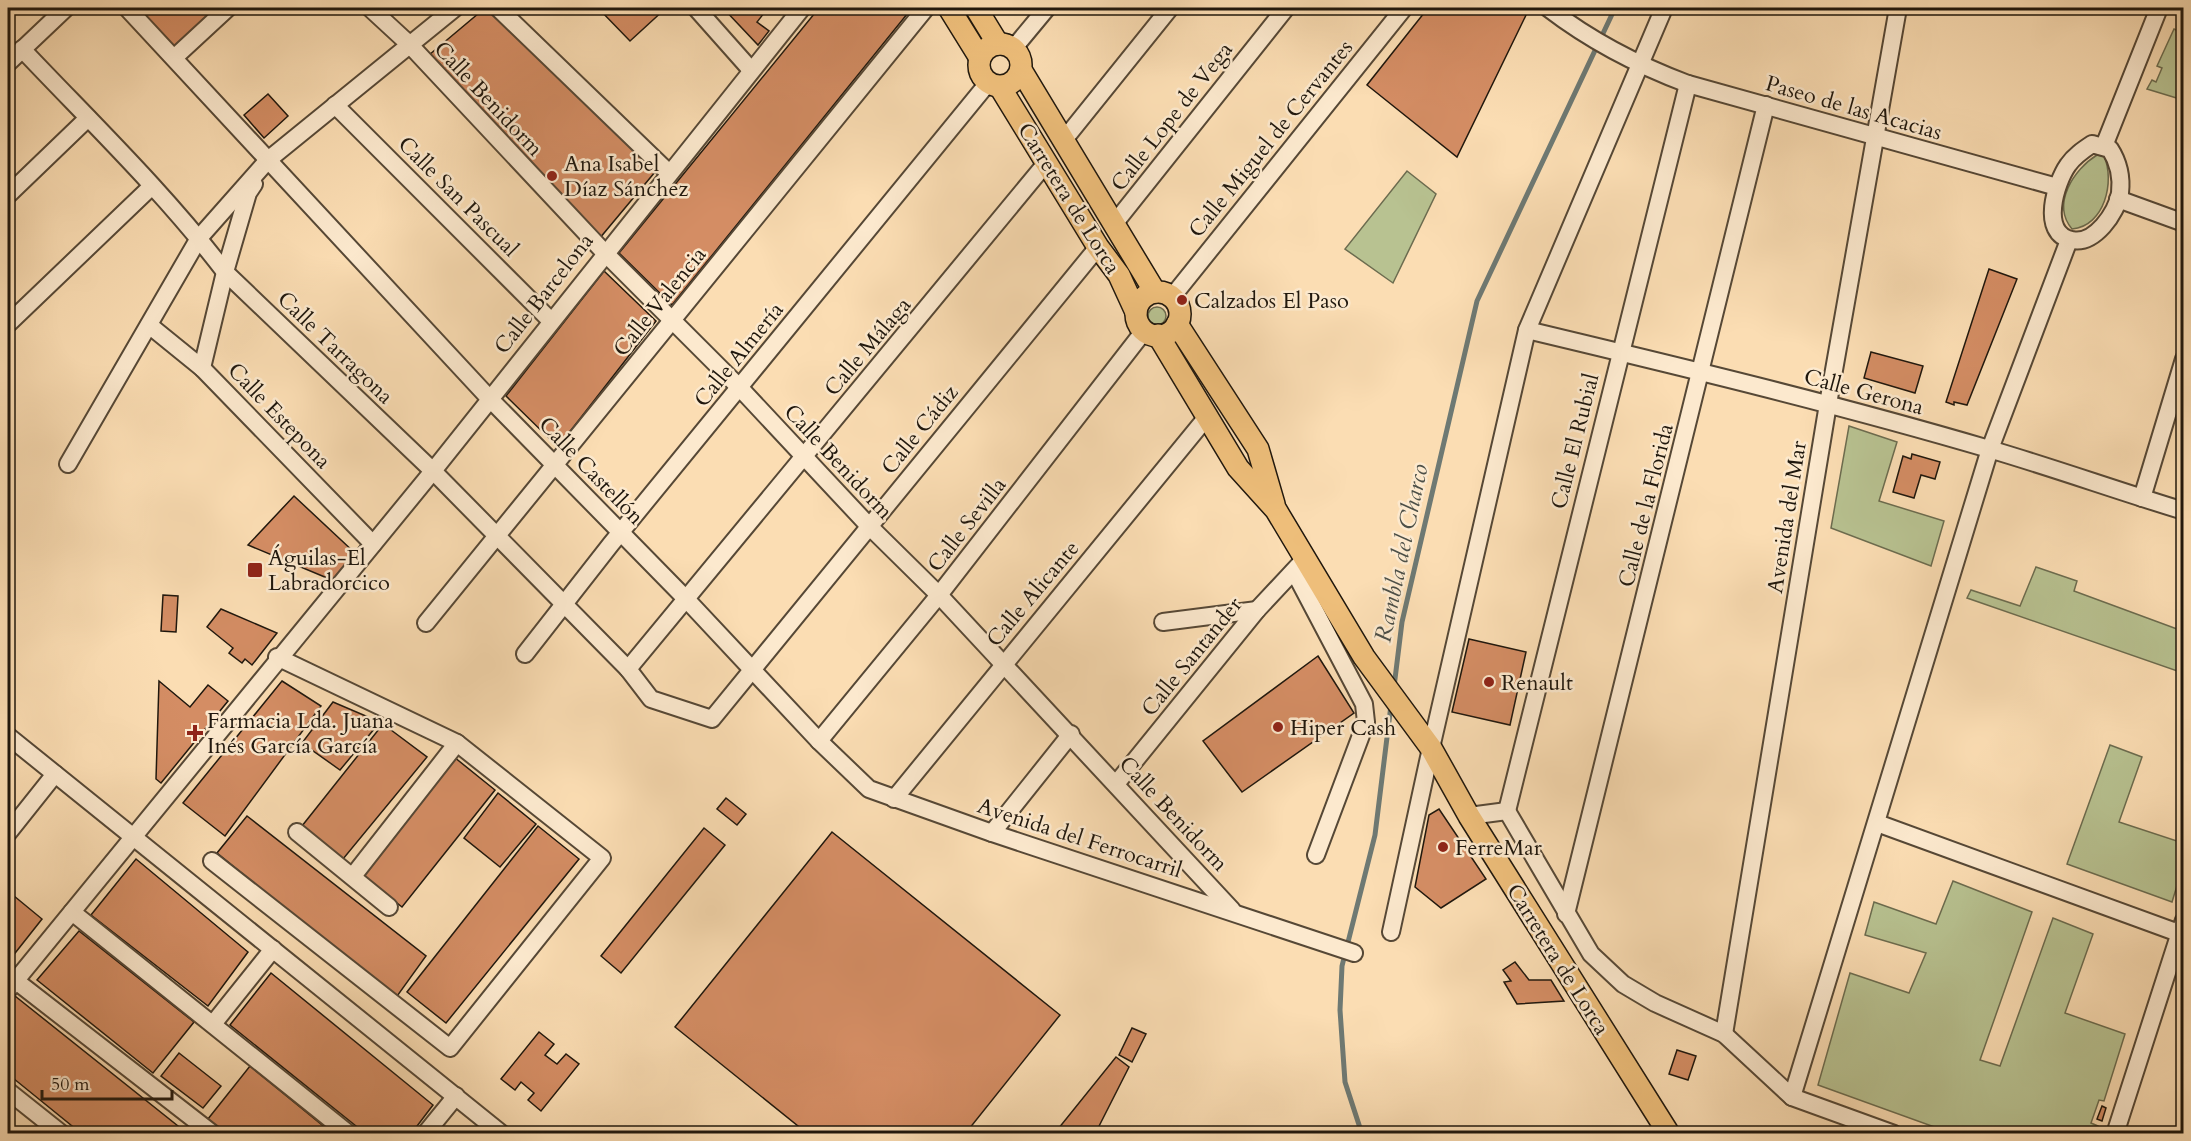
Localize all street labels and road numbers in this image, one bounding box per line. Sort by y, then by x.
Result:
street label: Calle Miguel de Cervantes [1182,34,1360,244]
street label: Calle Benidorm [427,35,550,163]
street label: Calle Lope de Vega [1104,35,1240,197]
street label: Paseo de las Acacias [1762,68,1945,147]
street label: Carretera de Lorca [1011,117,1128,280]
street label: Calle San Pascual [391,130,526,264]
street label: Calle Barcelona [487,227,601,360]
street label: Calle Valencia [606,240,714,363]
street label: Calle Tarragona [271,285,400,411]
street label: Calle Málaga [818,290,918,402]
street label: Calle Almería [687,295,791,413]
street label: Calle Estepona [221,356,338,476]
street label: Calle Gerona [1801,362,1927,422]
street label: Calle El Rubial [1544,370,1606,512]
street label: Calle Cádiz [874,378,965,481]
street label: Calle Benidorm [777,398,900,526]
street label: Calle Castellón [532,410,651,532]
street label: Calle de la Florida [1611,420,1681,590]
street label: Avenida del Mar [1760,438,1814,596]
street label: Calle Sevilla [920,471,1014,578]
street label: Calle Alicante [980,534,1086,653]
street label: Calle Santander [1134,590,1250,722]
street label: Calle Benidorm [1112,750,1235,878]
street label: Avenida del Ferrocarril [973,791,1186,885]
street label: Carretera de Lorca [1500,878,1617,1041]

